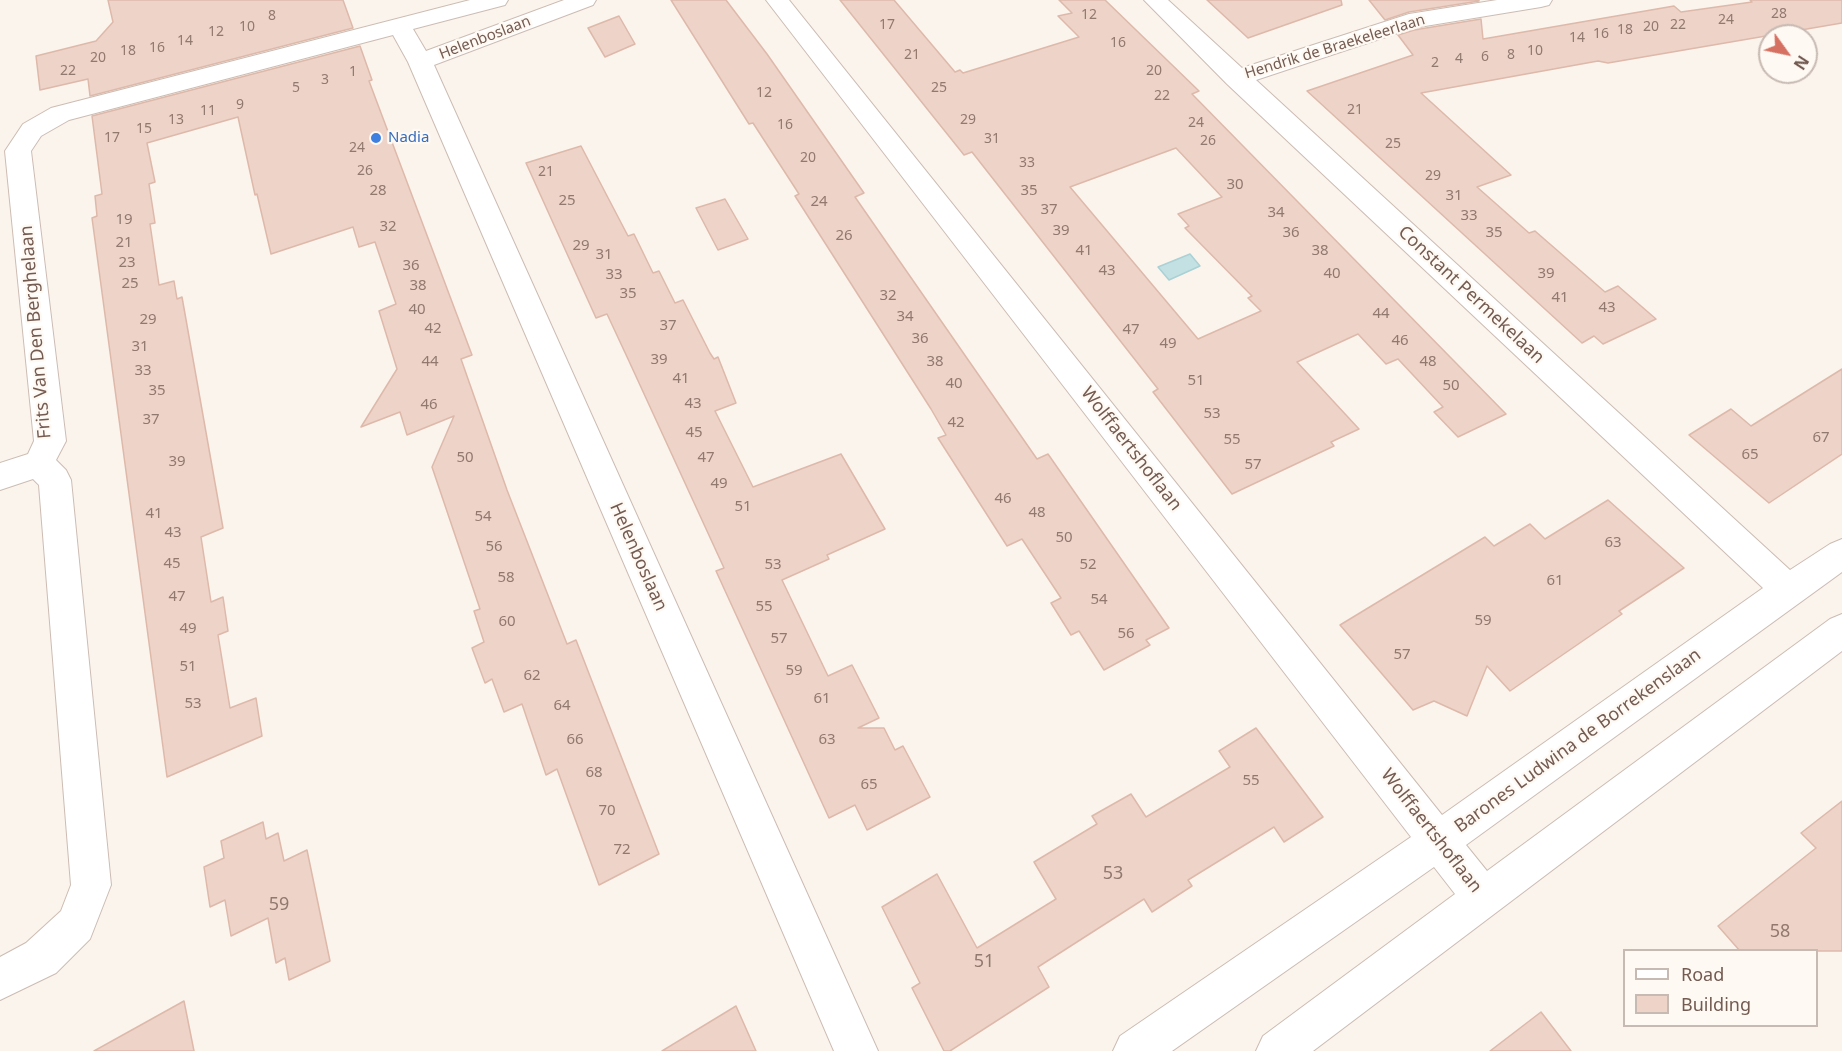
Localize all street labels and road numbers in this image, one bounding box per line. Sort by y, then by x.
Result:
street label: Hendrik de Braekeleerlaan [1243,11,1427,83]
street label: Helenboslaan [437,12,533,64]
street label: Constant Permekelaan [1393,222,1549,368]
street label: Frits Van Den Berghelaan [16,224,56,440]
street label: Wolffaertshoflaan [1076,383,1186,515]
street label: Helenboslaan [605,500,671,614]
street label: Barones Ludwina de Borrekenslaan [1451,644,1705,838]
street label: Wolffaertshoflaan [1376,765,1486,897]

